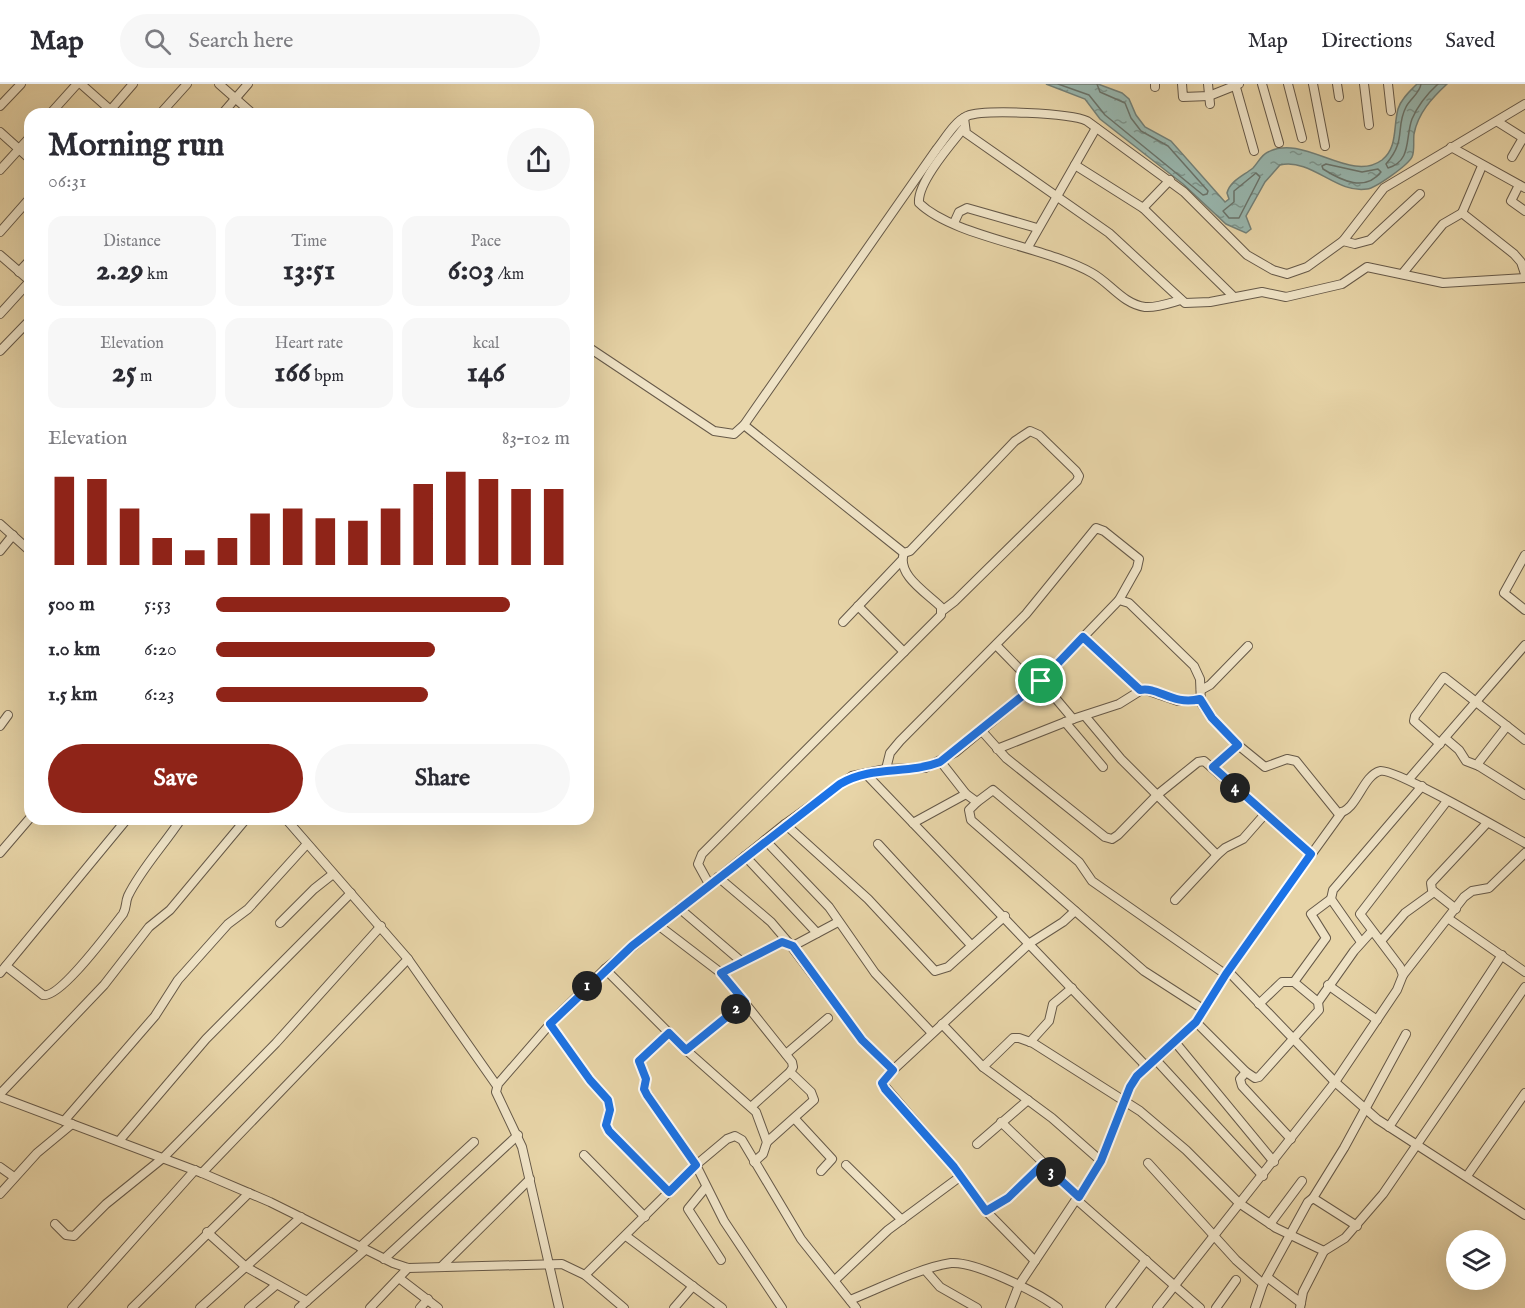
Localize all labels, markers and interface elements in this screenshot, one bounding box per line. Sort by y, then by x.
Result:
search box [120,14,540,68]
text: Map [30,24,84,59]
icon: search [141,25,174,58]
text: Search here [189,27,293,55]
text: Map [1248,28,1288,55]
text: Directions [1321,28,1412,55]
text: Saved [1445,28,1495,55]
text: Morning run [48,125,224,167]
button: share [507,128,570,191]
text: 06:31 [48,169,86,194]
text: Distance [103,232,161,252]
text: Time [291,232,327,252]
text: Pace [471,232,501,252]
text: 2.29 [96,252,144,290]
text: 13:51 [283,252,335,290]
text: 6:03 [448,252,494,290]
text: km [144,265,168,285]
text: /km [494,265,524,285]
text: Elevation [100,334,164,354]
text: Heart rate [275,334,343,354]
text: kcal [473,334,499,354]
text: 25 [112,354,137,392]
text: 166 [274,354,311,392]
text: 146 [467,354,505,392]
text: m [137,367,152,387]
text: bpm [311,367,344,387]
text: Elevation [48,426,127,451]
text: 83–102 m [502,426,570,451]
text: 500 m [48,592,95,617]
text: 5:53 [144,592,171,617]
text: 1.0 km [48,637,100,662]
text: 6:20 [144,637,177,662]
pin [1015,655,1066,706]
icon: arrive [1024,664,1057,697]
text: 1.5 km [48,682,98,707]
text: 6:23 [144,682,175,707]
button: Save [48,744,303,813]
button: Share [315,744,570,813]
pin: 4 [1220,773,1250,803]
text: 4 [1231,778,1239,798]
pin: 1 [572,971,602,1001]
text: 1 [584,976,590,996]
pin: 2 [721,994,751,1024]
text: 2 [732,999,740,1019]
pin: 3 [1036,1157,1066,1187]
text: 3 [1048,1162,1054,1182]
map controls [1446,1230,1506,1290]
button: layers [1446,1230,1506,1290]

